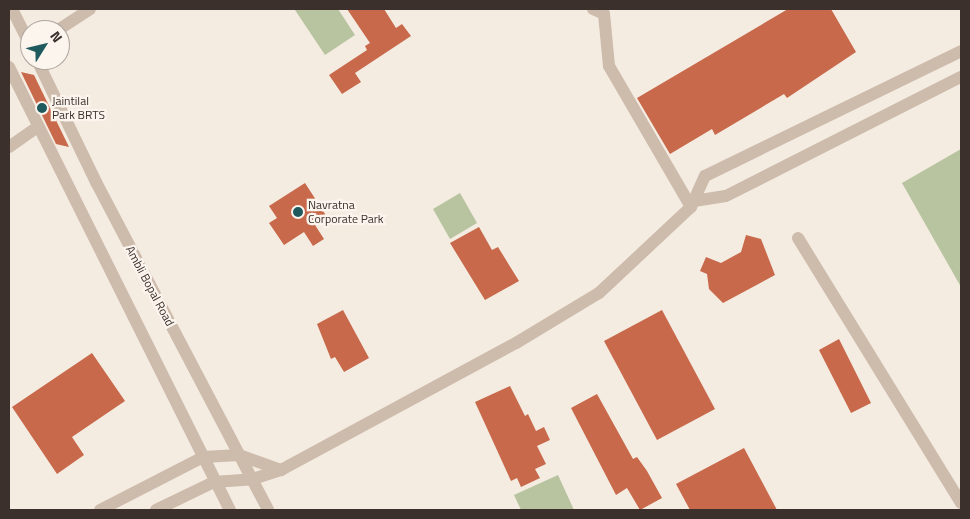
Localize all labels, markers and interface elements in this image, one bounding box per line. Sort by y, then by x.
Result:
north arrow [20,20,70,70]
text: N [45,26,68,47]
place label: Jaintilal Park BRTS [52,94,105,122]
marker: Jaintilal Park BRTS [36,102,48,114]
place label: Navratna Corporate Park [308,198,384,226]
marker: Navratna Corporate Park [292,206,304,218]
street label: Ambli Bopal Road [123,243,177,329]

